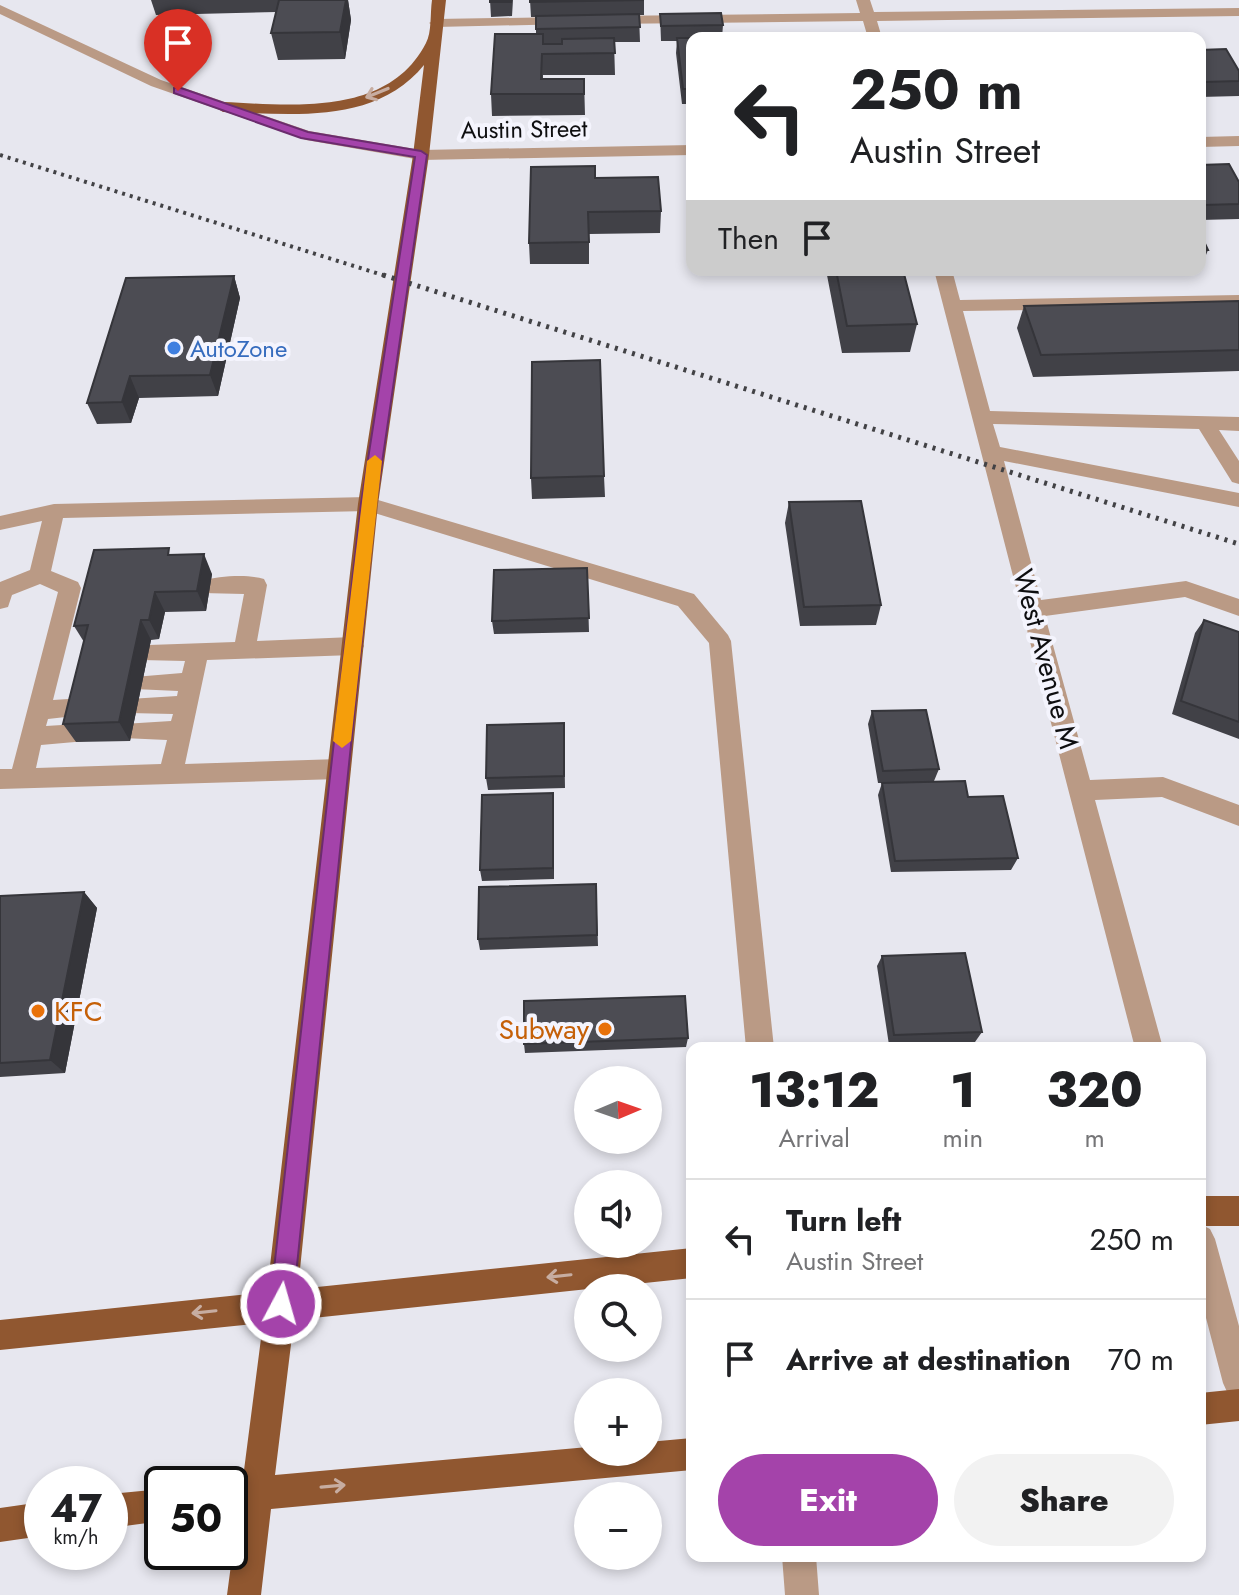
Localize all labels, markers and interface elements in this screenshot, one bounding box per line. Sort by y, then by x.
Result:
pin [144,9,212,91]
icon: arrive [156,21,200,65]
text: 250 m [850,49,1023,130]
icon: left [718,64,822,168]
one-way arrow [365,87,390,102]
street label: Austin Street [460,110,588,148]
text: Austin Street [850,124,1040,176]
icon: arrive [795,216,839,260]
text: Then [718,217,779,260]
place label: AutoZone [190,331,287,366]
marker: AutoZone [165,339,183,357]
street label: West Avenue M [1002,565,1090,753]
place label: KFC [54,991,103,1032]
marker: KFC [29,1002,47,1020]
place label: Subway [499,1009,590,1050]
marker: Subway [596,1020,614,1038]
text: 13:12 [749,1056,879,1125]
text: 1 [950,1056,975,1125]
text: 320 [1046,1056,1143,1125]
north arrow [574,1066,662,1154]
map controls [574,1066,662,1570]
text: Arrival [778,1119,850,1157]
text: min [942,1119,983,1157]
text: m [1084,1119,1105,1157]
button: sound [574,1170,662,1258]
text: Turn left [786,1199,901,1242]
icon: left [718,1217,762,1261]
text: 250 m [1090,1218,1174,1261]
text: Austin Street [786,1242,923,1280]
position arrow [239,1262,323,1346]
one-way arrow [546,1268,573,1283]
button: search [574,1274,662,1362]
one-way arrow [191,1305,218,1320]
icon: arrive [718,1337,762,1381]
text: Arrive at destination [786,1338,1071,1381]
text: 70 m [1108,1338,1174,1381]
button: + [574,1378,662,1466]
button: Exit [718,1454,938,1546]
button: Share [954,1454,1174,1546]
speed limit sign: 50 [144,1466,248,1570]
text: 47 [50,1479,102,1537]
one-way arrow [319,1479,346,1494]
button: − [574,1482,662,1570]
text: km/h [53,1523,99,1552]

